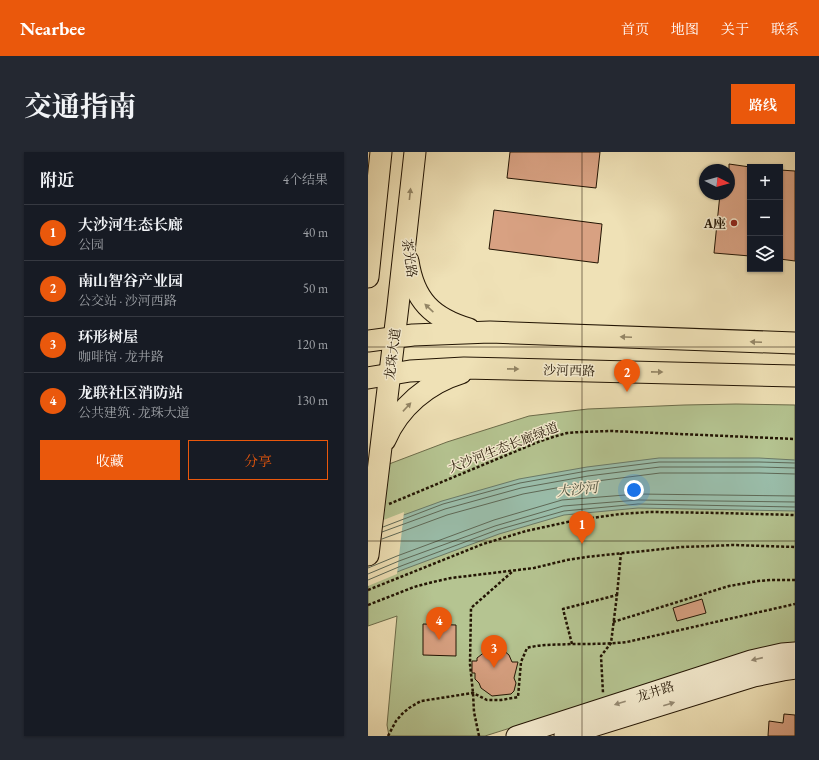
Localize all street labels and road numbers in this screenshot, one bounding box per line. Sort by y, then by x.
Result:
street label: 茶光路 [398,238,421,279]
street label: 龙珠大道 [381,327,404,381]
street label: 沙河西路 [543,362,595,379]
street label: 大沙河生态长廊绿道 [446,419,561,476]
street label: 龙井路 [634,677,676,706]

